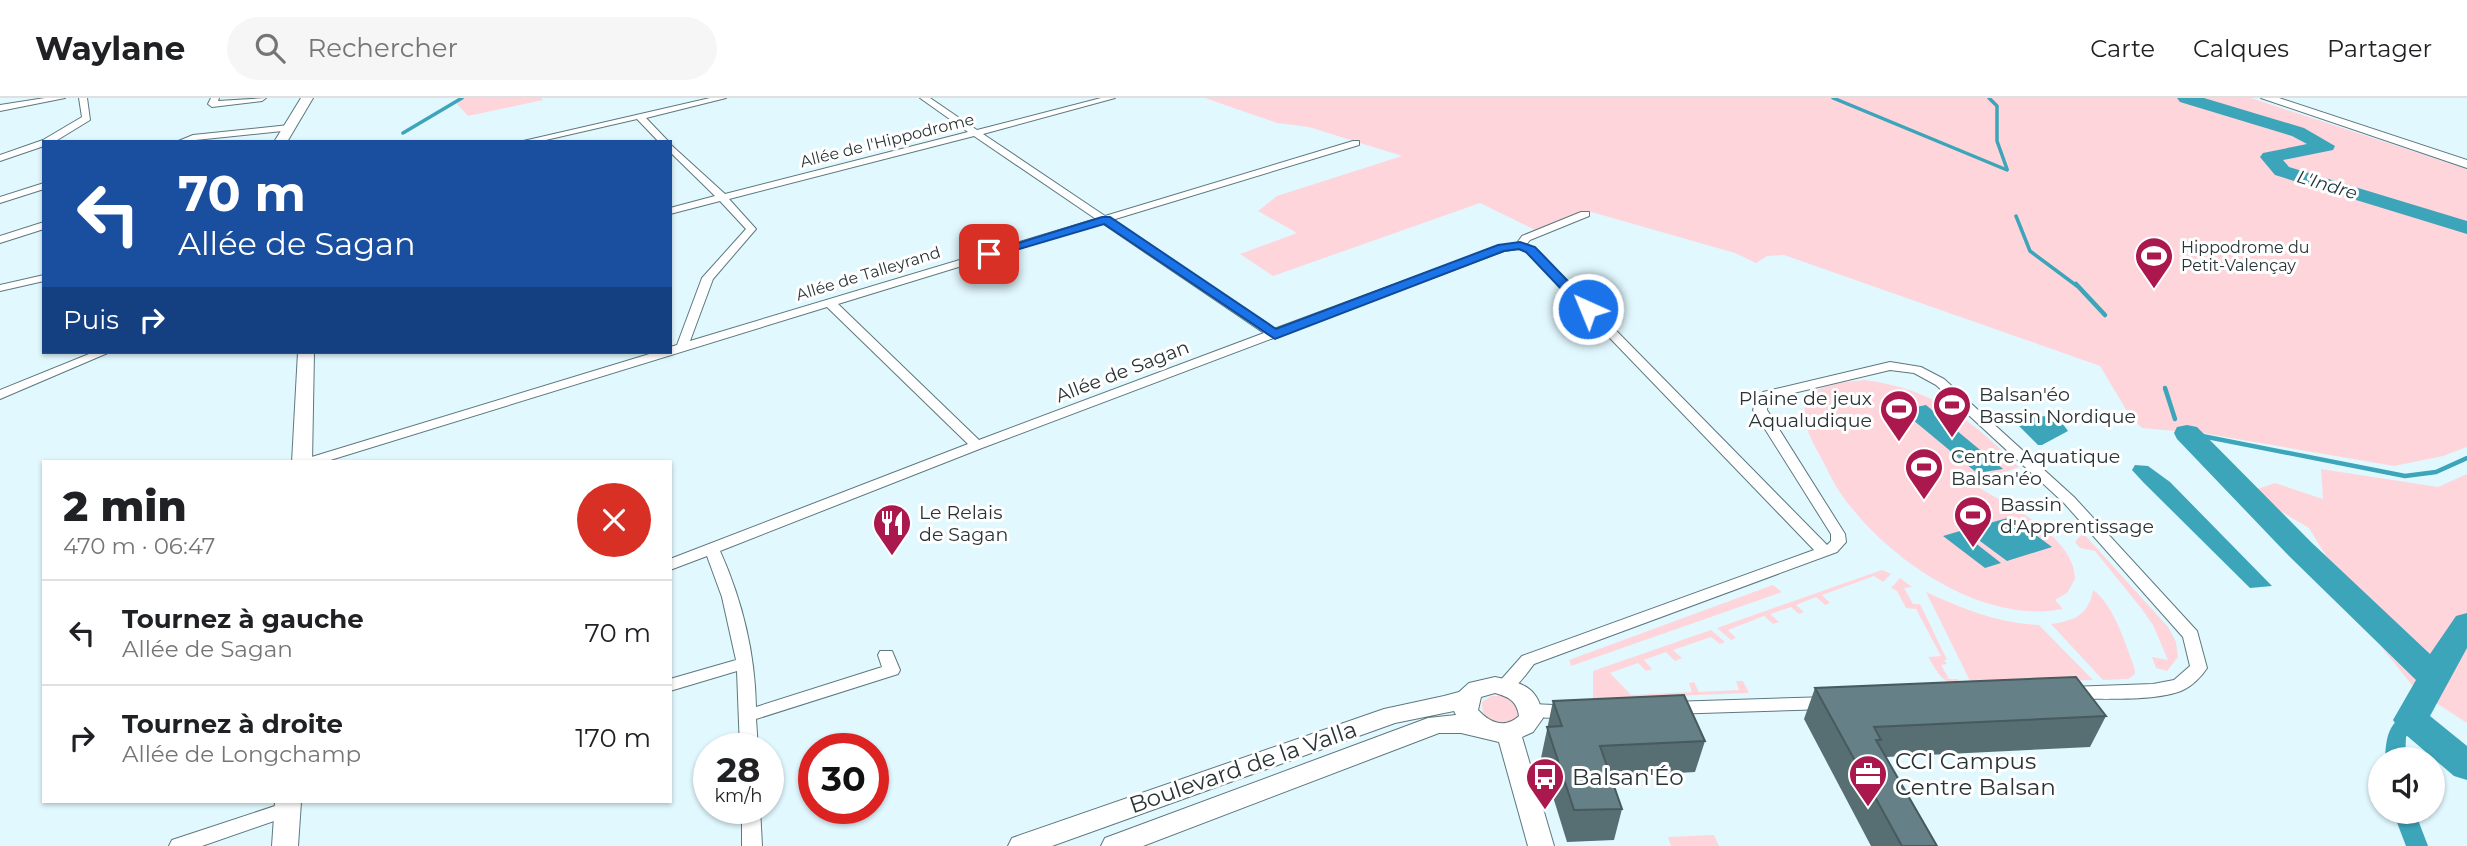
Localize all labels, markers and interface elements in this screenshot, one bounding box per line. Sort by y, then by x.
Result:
search box [227,17,717,80]
text: Waylane [35,28,185,68]
icon: search [251,29,289,67]
text: Rechercher [307,32,458,64]
text: Carte [2090,34,2155,63]
text: Calques [2193,34,2289,63]
text: Partager [2327,34,2432,63]
street label: Allée de l'Hippodrome [798,110,976,171]
text: 70 m [178,164,306,223]
water label: L'Indre [2294,165,2360,205]
icon: left [63,168,154,259]
text: Allée de Sagan [178,224,416,263]
pin [959,224,1019,284]
icon: arrive [970,235,1008,273]
sports icon: Hippodrome du Petit-Valençay [2133,235,2175,290]
place label: Hippodrome du Petit-Valençay [2181,238,2310,275]
street label: Allée de Talleyrand [794,242,943,305]
position arrow [1551,272,1625,346]
icon: right [133,301,171,339]
text: Puis [63,304,119,336]
street label: Allée de Sagan [1052,335,1192,407]
place label: Balsan'éo Bassin Nordique [1979,383,2136,428]
sports icon: Balsan'éo Bassin Nordique [1931,384,1973,439]
place label: Plaine de jeux Aqualudique [1739,387,1872,432]
sports icon: Plaine de jeux Aqualudique [1878,388,1920,443]
place label: Centre Aquatique Balsan'éo [1951,445,2120,490]
sports icon: Centre Aquatique Balsan'éo [1903,446,1945,501]
text: 2 min [63,480,187,532]
button: close [577,483,651,557]
place label: Bassin d'Apprentissage [2000,493,2154,538]
sports icon: Bassin d'Apprentissage [1952,494,1994,549]
place label: Le Relais de Sagan [919,501,1008,546]
restaurant icon: Le Relais de Sagan [871,502,913,557]
text: 470 m · 06:47 [63,532,215,560]
text: Tournez à gauche [122,603,364,635]
icon: left [63,614,101,652]
text: 70 m [585,617,651,649]
text: Allée de Sagan [122,635,293,663]
text: Tournez à droite [122,708,343,740]
street label: Boulevard de la Valla [1126,715,1360,819]
icon: right [63,719,101,757]
text: 170 m [575,722,651,754]
speed limit sign: 30 [798,733,889,824]
text: Allée de Longchamp [122,740,361,768]
place label: CCI Campus Centre Balsan [1895,747,2056,801]
map controls [2368,747,2445,824]
button: sound [2368,747,2445,824]
text: 28 [717,748,760,791]
office icon: CCI Campus Centre Balsan [1847,753,1889,808]
bus stop icon: Balsan'Éo [1524,756,1566,811]
place label: Balsan'Éo [1572,763,1684,791]
text: km/h [714,785,763,807]

